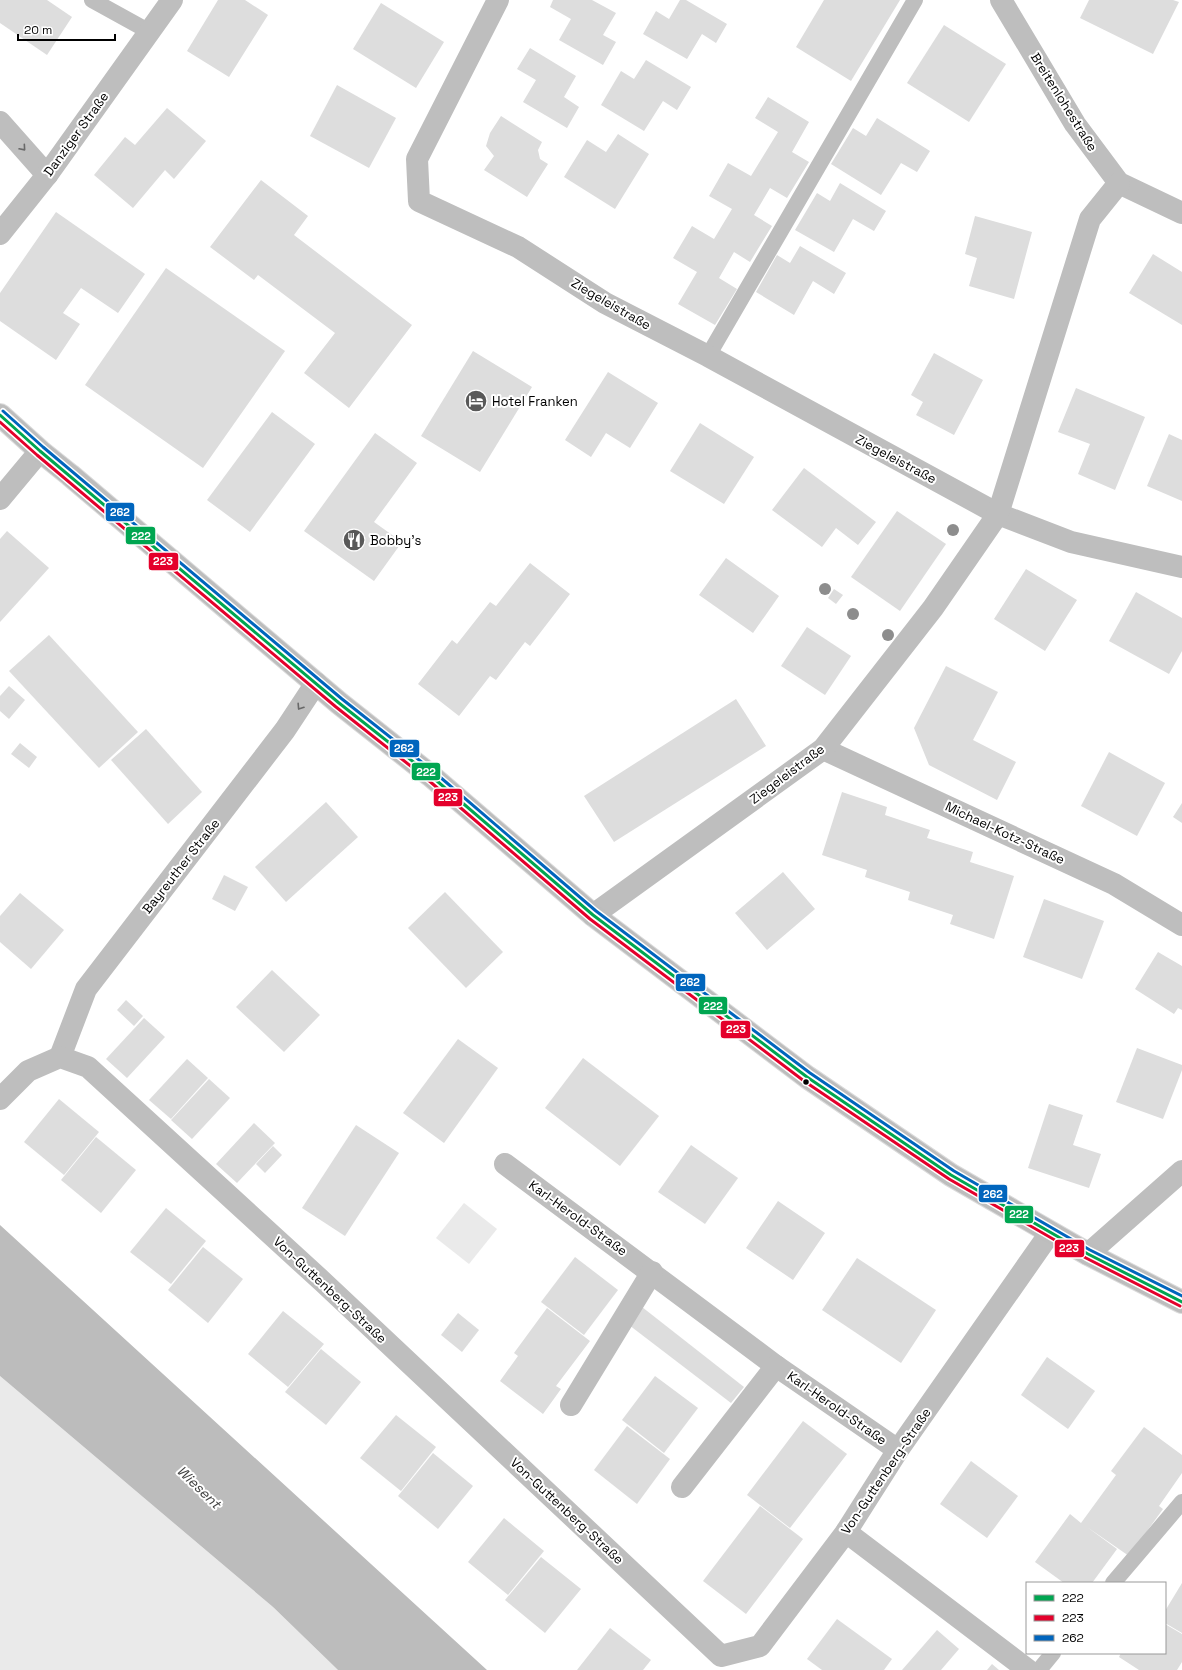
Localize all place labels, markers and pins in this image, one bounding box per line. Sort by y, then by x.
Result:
hotel icon: Hotel Franken [463,388,489,414]
place label: Hotel Franken [492,393,578,410]
restaurant icon: Bobby's [341,527,367,553]
place label: Bobby's [370,532,422,549]
unlabelled marker [801,1077,811,1087]

